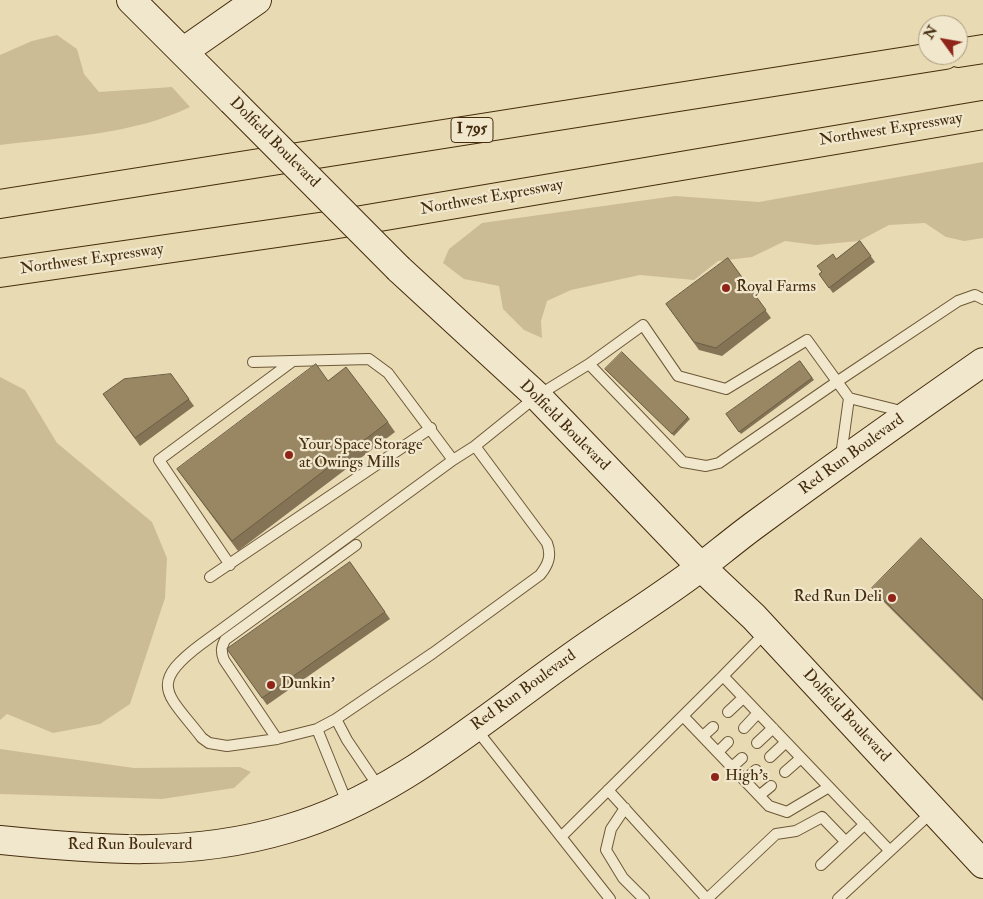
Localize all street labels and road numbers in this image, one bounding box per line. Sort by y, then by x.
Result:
street label: Dolfield Boulevard [225,94,323,192]
street label: Northwest Expressway [818,109,964,151]
road number: I 795 [451,118,493,142]
street label: Northwest Expressway [419,176,565,220]
street label: Northwest Expressway [19,240,165,280]
street label: Dolfield Boulevard [515,377,613,475]
street label: Red Run Boulevard [796,411,908,499]
street label: Red Run Boulevard [468,647,580,735]
street label: Dolfield Boulevard [798,666,894,766]
street label: Red Run Boulevard [68,836,192,856]

